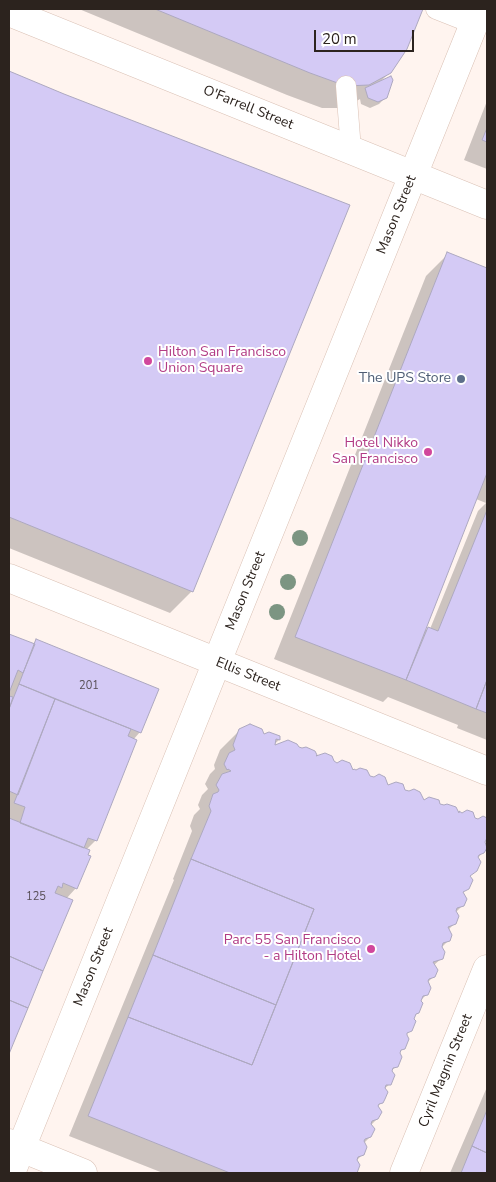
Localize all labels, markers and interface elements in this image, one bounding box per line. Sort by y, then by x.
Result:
scale bar [316,20,416,52]
text: 20 m [322,29,357,49]
street label: O'Farrell Street [200,82,296,134]
street label: Mason Street [374,173,420,257]
place label: Hilton San Francisco Union Square [158,345,286,378]
marker: Hilton San Francisco Union Square [142,355,154,367]
place label: The UPS Store [359,371,451,387]
marker: The UPS Store [455,373,467,385]
place label: Hotel Nikko San Francisco [332,436,418,468]
marker: Hotel Nikko San Francisco [422,446,434,458]
street label: Mason Street [223,549,269,633]
street label: Ellis Street [213,654,283,696]
house number: 201 [79,679,99,693]
house number: 125 [26,890,46,904]
street label: Mason Street [71,925,117,1009]
place label: Parc 55 San Francisco - a Hilton Hotel [224,933,361,966]
marker: Parc 55 San Francisco - a Hilton Hotel [365,943,377,955]
street label: Cyril Magnin Street [416,1012,476,1130]

